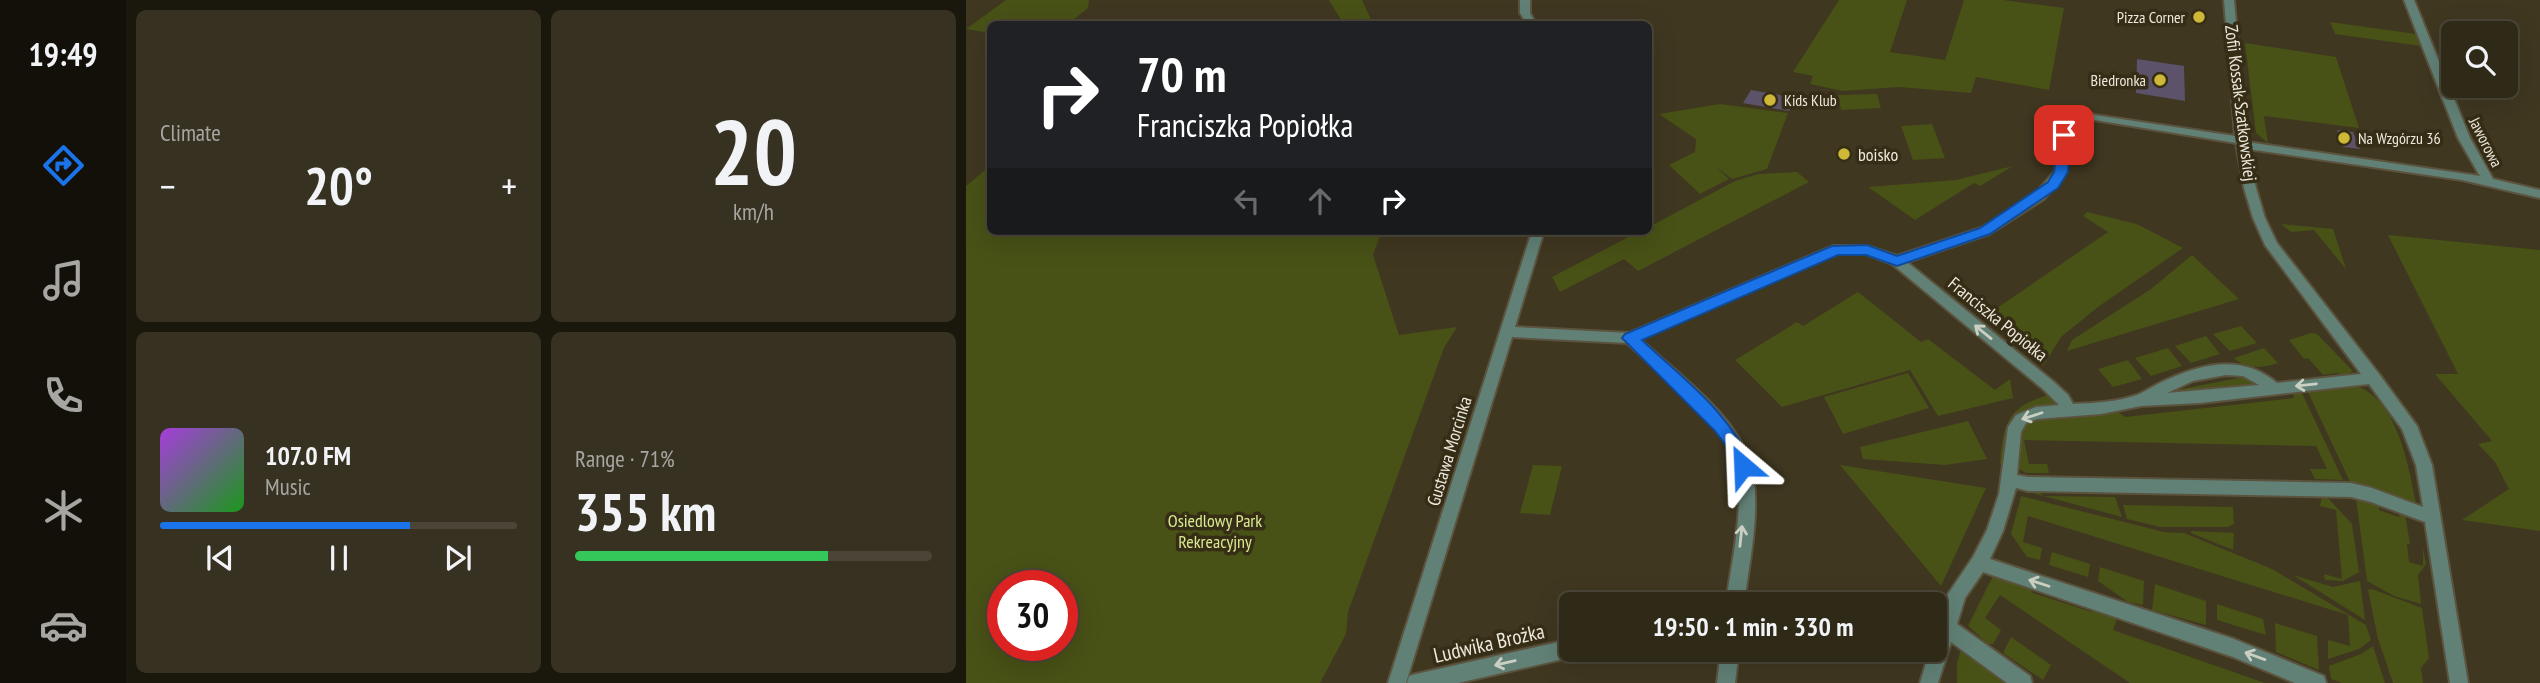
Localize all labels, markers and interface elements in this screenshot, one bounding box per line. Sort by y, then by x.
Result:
place label: Pizza Corner [2117,7,2186,27]
marker: Pizza Corner [2191,9,2207,25]
map controls [2441,21,2518,98]
button: search [2441,21,2518,98]
street label: Zofii Kossak-Szatkowskiej [2220,24,2262,182]
text: 19:49 [28,33,98,75]
text: 70 m [1137,42,1226,106]
icon: right [1022,49,1113,140]
place label: Biedronka [2091,70,2146,90]
marker: Biedronka [2152,72,2168,88]
place label: Kids Klub [1784,90,1837,110]
text: 20 [710,92,797,210]
marker: Kids Klub [1762,92,1778,108]
text: Franciszka Popiołka [1137,104,1353,146]
pin [2034,105,2094,165]
street label: Jaworowa [2464,113,2507,170]
icon: arrive [2045,116,2083,154]
text: Climate [160,118,221,147]
place label: Na Wzgórzu 36 [2358,128,2441,148]
marker: Na Wzgórzu 36 [2336,130,2352,146]
icon: directions [39,141,88,190]
place label: boisko [1858,143,1898,166]
marker: boisko [1836,146,1852,162]
text: 20° [304,152,373,219]
text: − [160,161,176,210]
text: + [501,161,517,210]
icon: left [1228,182,1266,220]
icon: ahead [1301,182,1339,220]
icon: right [1374,182,1412,220]
text: km/h [733,197,774,226]
icon: music [39,256,88,305]
street label: Franciszka Popiołka [1943,272,2053,366]
one-way arrow [1975,325,1993,340]
icon: phone [39,371,88,420]
one-way arrow [2295,378,2318,391]
street label: Gustawa Morcinka [1421,394,1477,508]
one-way arrow [2022,411,2043,423]
position arrow [1706,429,1780,503]
text: 107.0 FM [265,439,351,472]
text: Range · 71% [575,444,675,473]
text: Music [265,472,311,501]
text: 355 km [575,478,716,545]
icon: climate [39,486,88,535]
park label: Osiedlowy Park Rekreacyjny [1168,509,1262,553]
one-way arrow [1735,525,1748,548]
icon: previous [201,539,239,577]
icon: pause [320,539,358,577]
icon: next [439,539,477,577]
speed limit sign: 30 [987,570,1078,661]
one-way arrow [2028,576,2050,589]
icon: car [39,601,88,650]
text: 19:50 · 1 min · 330 m [1653,610,1853,643]
street label: Ludwika Brożka [1431,617,1547,669]
one-way arrow [2244,648,2266,661]
one-way arrow [1494,657,1517,670]

